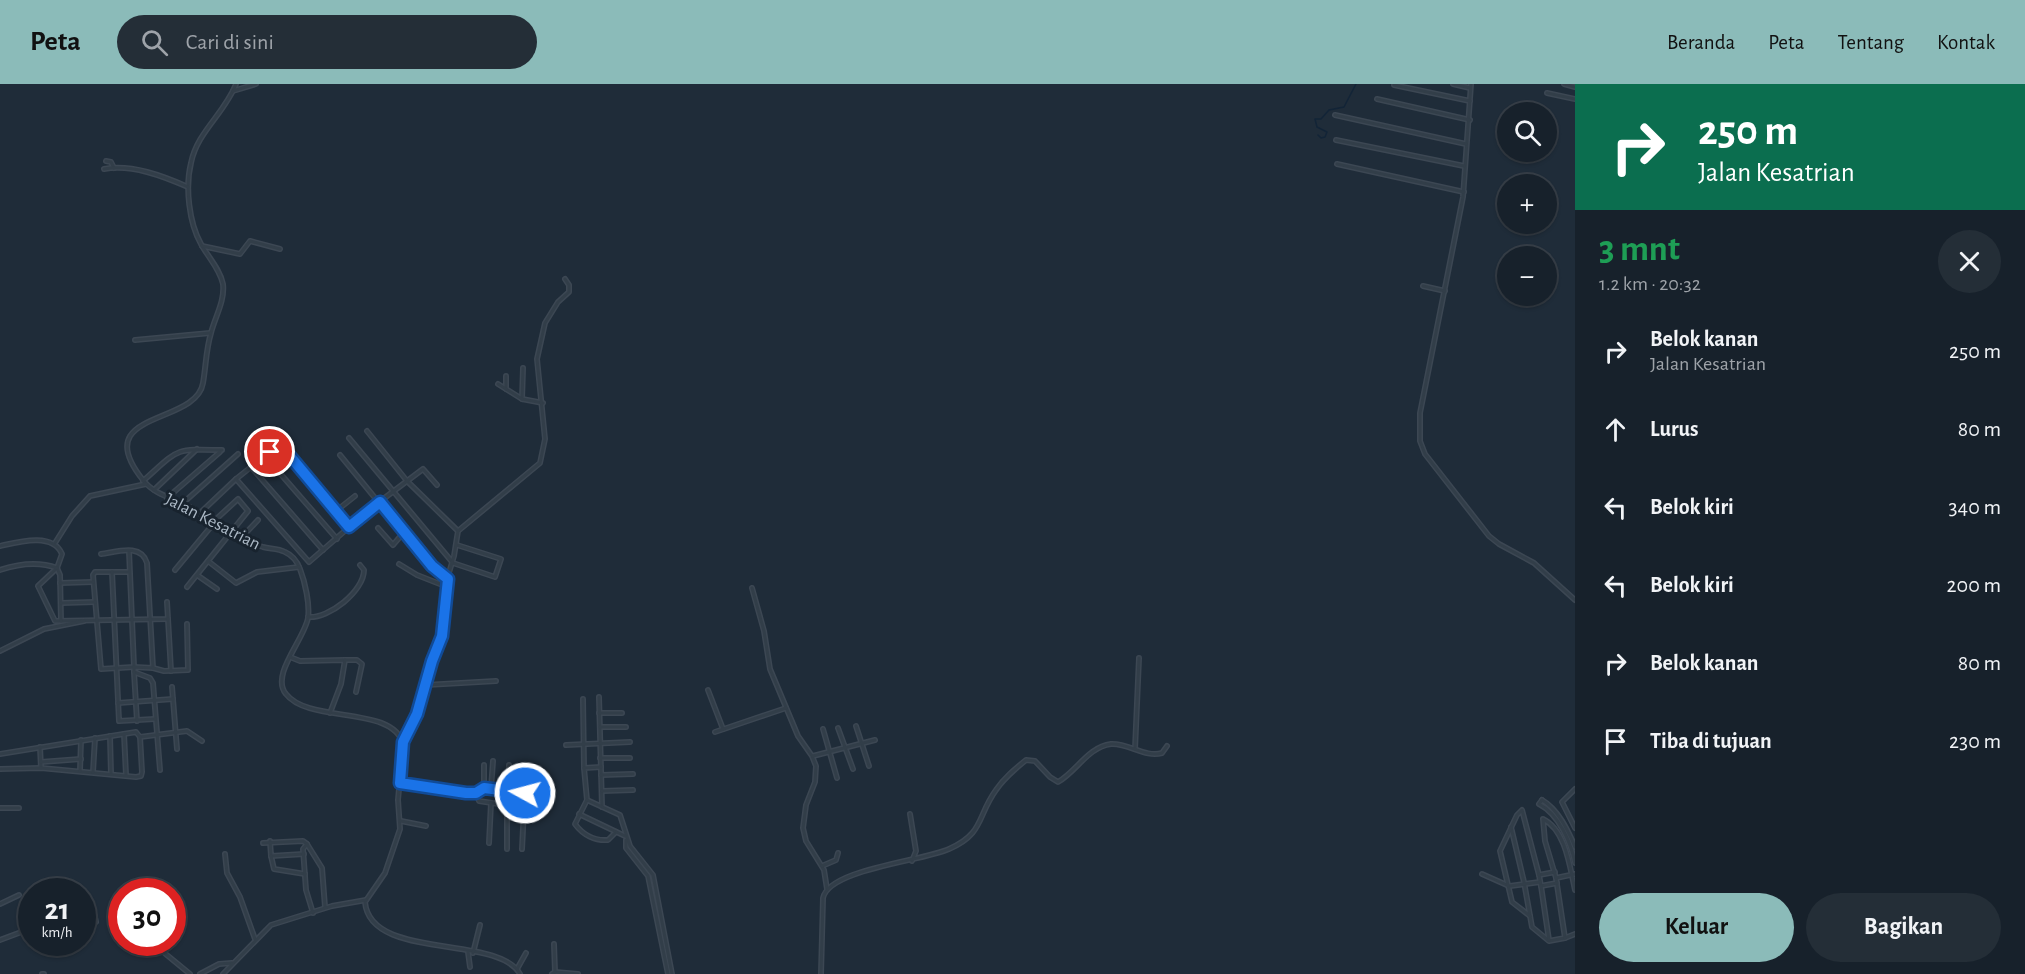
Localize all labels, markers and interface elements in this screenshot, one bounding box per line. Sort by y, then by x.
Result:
search box [117,15,537,69]
icon: search [138,26,171,59]
text: Peta [30,28,81,56]
text: Cari di sini [186,31,274,53]
text: Beranda [1667,32,1735,53]
text: Peta [1768,32,1804,53]
text: Tentang [1837,32,1904,53]
text: Kontak [1937,32,1995,53]
map controls [1497,102,1557,306]
button: search [1497,102,1557,162]
icon: right [1599,108,1677,186]
text: 250 m [1698,110,1798,152]
text: Jalan Kesatrian [1698,159,1855,186]
button: + [1497,174,1557,234]
button: close [1938,230,2001,293]
text: 3 mnt [1599,231,1680,267]
button: − [1497,246,1557,306]
text: 1.2 km · 20:32 [1599,274,1701,294]
text: Belok kanan [1650,328,1758,350]
icon: right [1599,335,1632,368]
text: 250 m [1949,340,2001,362]
text: Jalan Kesatrian [1650,354,1766,374]
icon: ahead [1599,413,1632,446]
text: Lurus [1650,418,1699,440]
text: 80 m [1958,418,2001,440]
pin [244,426,295,477]
icon: arrive [253,435,286,468]
street label: Jalan Kesatrian [162,490,263,554]
icon: left [1599,491,1632,524]
text: Belok kiri [1650,496,1734,518]
text: 340 m [1949,496,2001,518]
icon: left [1599,569,1632,602]
text: Belok kiri [1650,574,1734,596]
text: 200 m [1947,574,2001,596]
icon: right [1599,647,1632,680]
text: Belok kanan [1650,652,1758,674]
text: 80 m [1958,652,2001,674]
icon: arrive [1599,725,1632,758]
text: Tiba di tujuan [1650,730,1772,752]
text: 230 m [1949,730,2001,752]
position arrow [493,761,557,825]
speed limit sign: 30 [108,878,186,956]
button: Keluar [1599,893,1794,962]
button: Bagikan [1806,893,2001,962]
text: 21 [45,895,69,925]
text: km/h [42,925,72,940]

